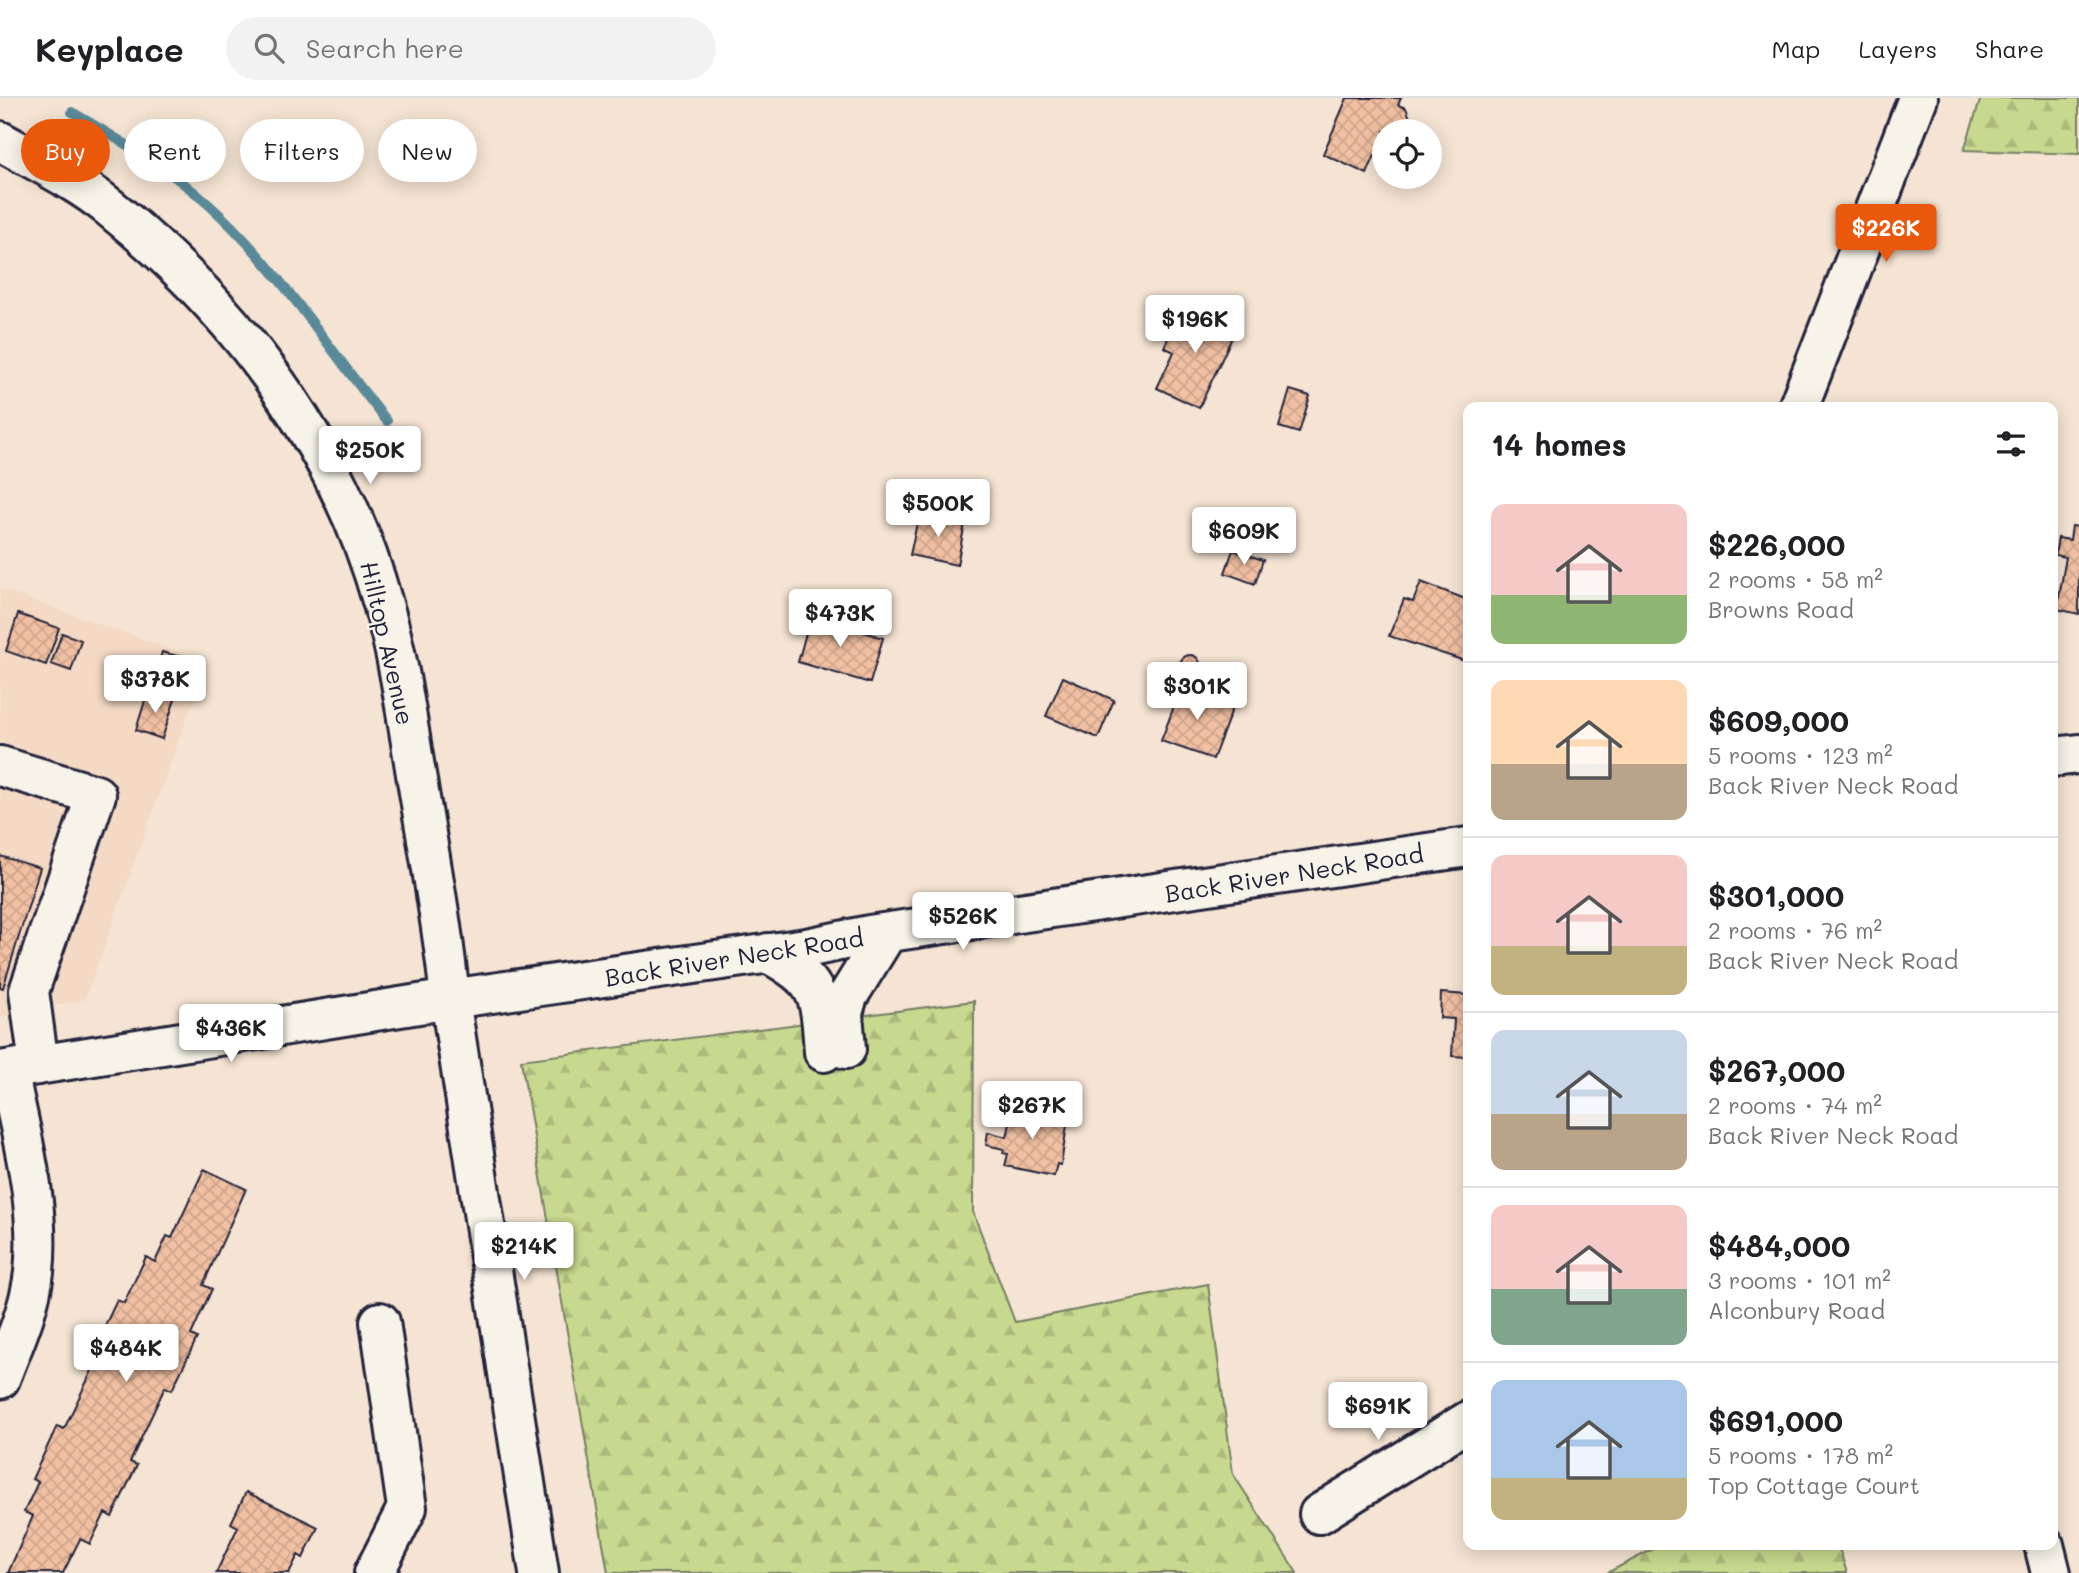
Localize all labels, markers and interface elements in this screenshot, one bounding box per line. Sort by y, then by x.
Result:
search box [226,17,716,80]
text: Keyplace [35,27,184,70]
icon: search [250,29,288,67]
text: Search here [306,31,464,65]
text: Map [1772,33,1820,64]
text: Layers [1858,33,1937,64]
text: Share [1975,33,2044,64]
chip: Buy [21,119,110,182]
chip: Rent [124,119,226,182]
chip: Filters [240,119,364,182]
chip: New [378,119,477,182]
map controls [1372,119,1442,189]
button: locate [1372,119,1442,189]
pin: $226K [1837,204,1935,264]
text: $226K [1852,212,1920,242]
pin: $196K [1146,296,1244,355]
text: $196K [1161,303,1229,333]
text: 14 homes [1491,424,1627,464]
icon: filters [1992,425,2030,463]
pin: $250K [321,426,419,486]
text: $250K [335,434,405,464]
pin: $500K [889,480,987,539]
text: $500K [902,487,974,517]
pin: $609K [1195,508,1293,567]
text: $609K [1208,515,1280,545]
text: $226,000 [1708,524,1845,564]
icon: home [1547,532,1631,616]
street label: Hilltop Avenue [354,558,422,728]
text: 2 rooms · 58 m² [1708,564,1883,594]
pin: $473K [791,589,889,649]
text: Browns Road [1708,594,1854,624]
text: $473K [805,597,875,627]
pin: $378K [106,656,204,715]
pin: $301K [1148,662,1246,722]
text: $378K [120,663,190,693]
text: $301K [1163,670,1231,700]
text: $609,000 [1708,700,1849,740]
icon: home [1547,708,1631,792]
text: 5 rooms · 123 m² [1708,740,1893,770]
text: Back River Neck Road [1708,770,1958,800]
street label: Back River Neck Road [1163,837,1425,909]
text: $301,000 [1708,875,1844,915]
icon: home [1547,883,1631,967]
pin: $526K [914,892,1012,952]
text: $526K [928,900,998,930]
text: 2 rooms · 76 m² [1708,915,1882,945]
street label: Back River Neck Road [603,921,865,993]
text: Back River Neck Road [1708,945,1958,975]
pin: $436K [182,1004,280,1064]
text: $436K [195,1012,267,1042]
text: $267,000 [1708,1050,1845,1090]
icon: home [1547,1058,1631,1142]
pin: $267K [983,1082,1081,1141]
text: $267K [998,1089,1066,1119]
text: 2 rooms · 74 m² [1708,1090,1882,1120]
text: Back River Neck Road [1708,1120,1958,1150]
pin: $214K [475,1222,573,1282]
text: $484,000 [1708,1225,1850,1265]
text: $214K [491,1230,557,1260]
icon: home [1547,1233,1631,1317]
text: 3 rooms · 101 m² [1708,1265,1891,1295]
text: Alconbury Road [1708,1295,1885,1325]
pin: $484K [77,1324,175,1384]
text: $484K [90,1332,162,1362]
pin: $691K [1329,1382,1427,1442]
text: $691K [1344,1390,1412,1420]
text: $691,000 [1708,1400,1843,1440]
icon: home [1547,1408,1631,1492]
text: 5 rooms · 178 m² [1708,1440,1893,1470]
text: Top Cottage Court [1708,1470,1920,1500]

